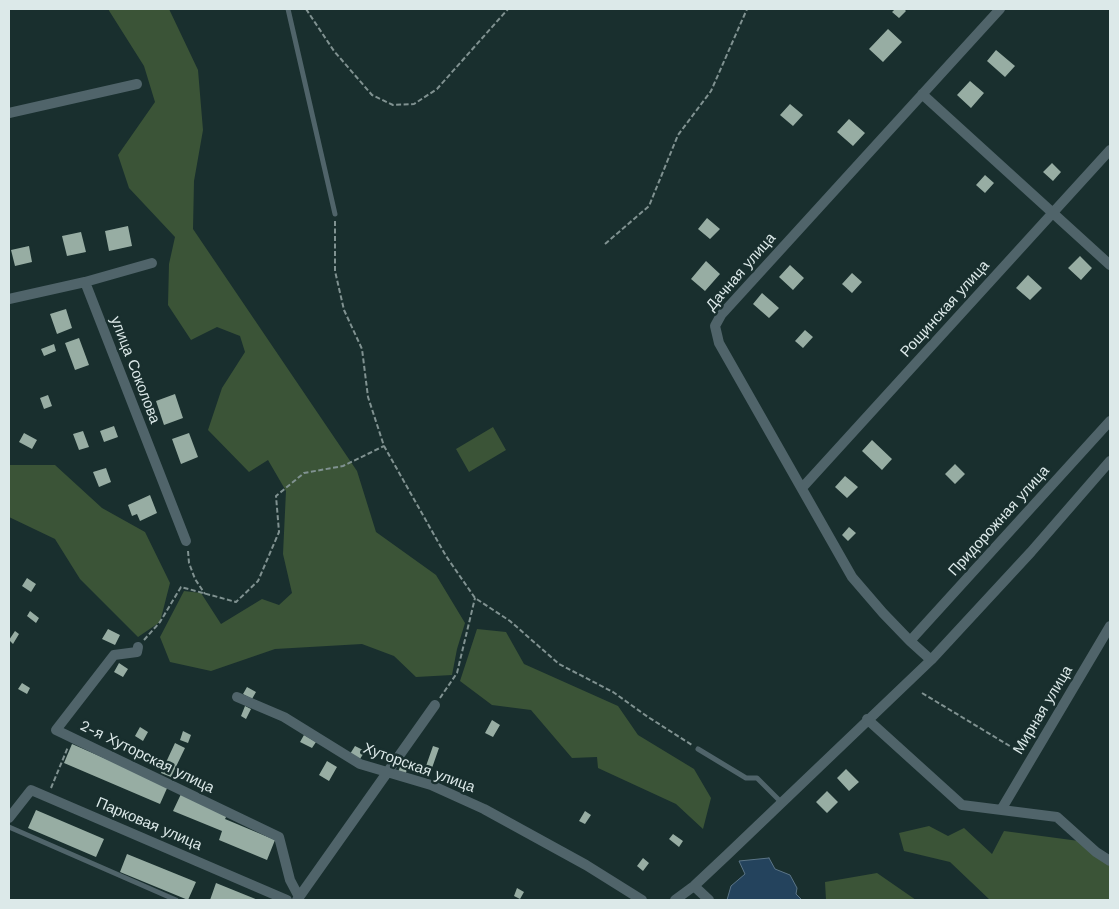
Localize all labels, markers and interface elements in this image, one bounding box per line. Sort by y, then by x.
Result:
street label: Дачная улица [702,229,780,315]
street label: Рощинская улица [897,257,993,361]
street label: улица Соколова [106,314,164,426]
street label: Придорожная улица [945,462,1053,580]
street label: Мирная улица [1009,662,1077,758]
street label: 2-я Хуторская улица [77,717,217,797]
street label: Хуторская улица [361,739,477,797]
street label: Парковая улица [93,794,205,854]

